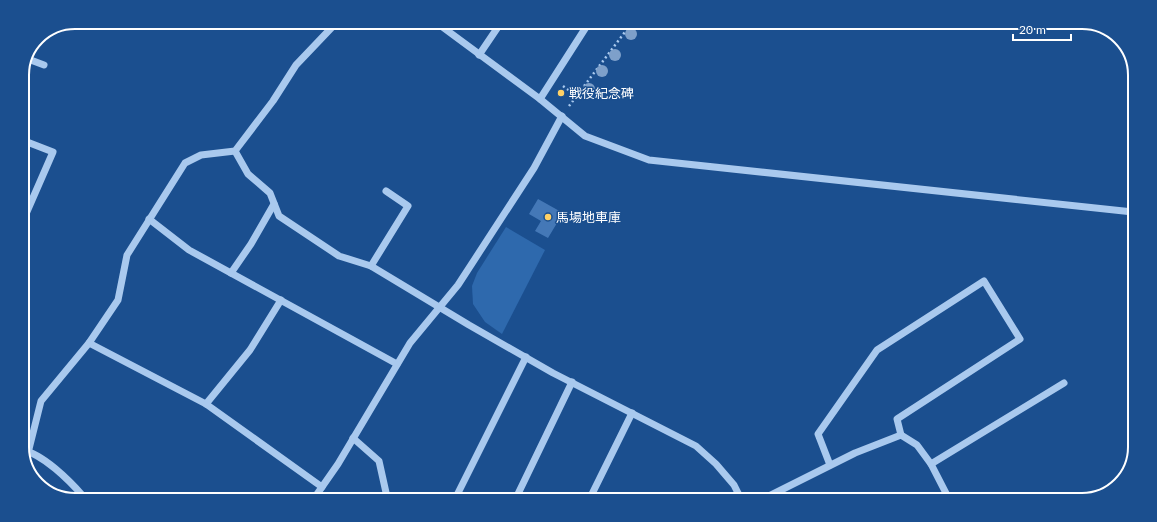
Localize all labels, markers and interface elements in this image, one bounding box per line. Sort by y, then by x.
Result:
scale bar [1013,16,1071,42]
text: 20 m [1019,22,1046,37]
place label: 戦役紀念碑 [569,85,634,101]
marker: 戦役紀念碑 [556,88,566,98]
place label: 馬場地車庫 [556,209,621,225]
marker: 馬場地車庫 [543,212,553,222]

